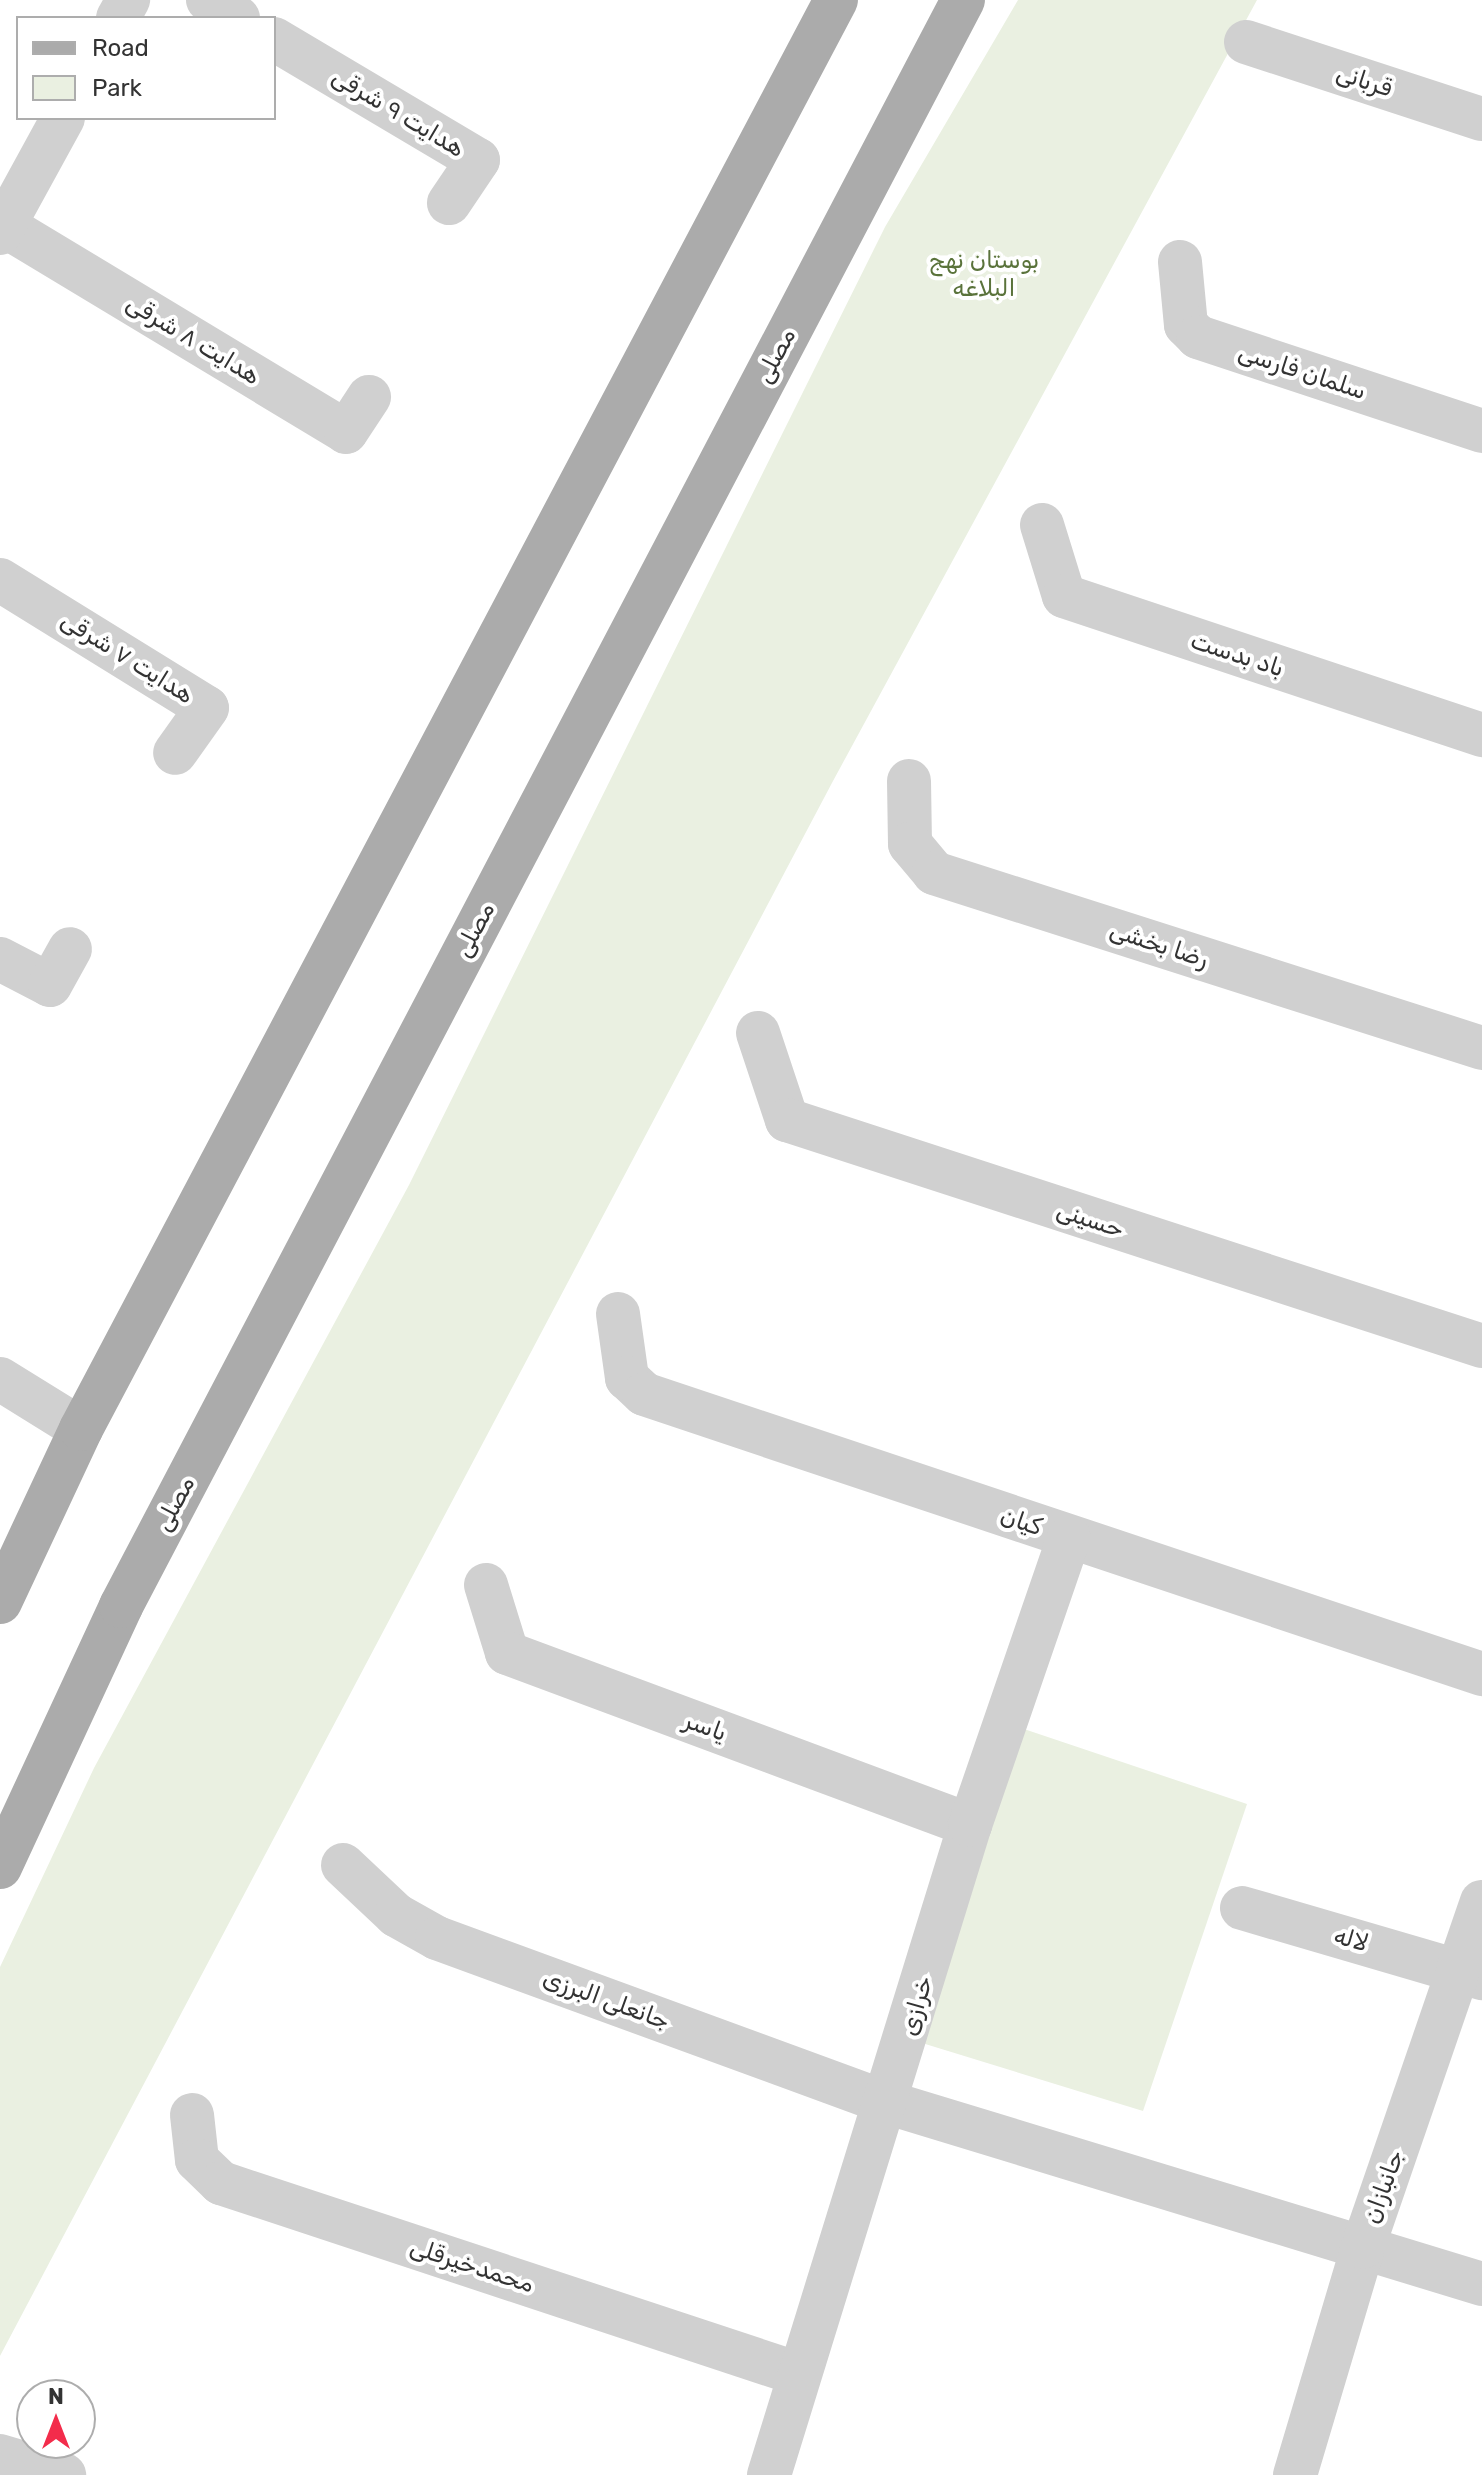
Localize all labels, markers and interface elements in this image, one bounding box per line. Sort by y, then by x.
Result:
legend [16,16,276,120]
text: Road [92,34,149,62]
street label: قربانی [1332,59,1396,103]
street label: هدایت ۹ شرقی [326,62,470,164]
text: Park [92,74,142,102]
park label: بوستان نهج البلاغه [929,247,1039,303]
street label: هدایت ۸ شرقی [121,289,265,391]
street label: مصلی [750,324,802,388]
street label: سلمان فارسی [1234,338,1370,406]
street label: هدایت ۷ شرقی [55,606,199,710]
street label: باد بدست [1187,626,1287,684]
street label: مصلی [449,898,501,962]
street label: رضا بخشی [1106,916,1212,974]
street label: حسینی [1053,1196,1127,1244]
street label: مصلی [149,1472,201,1536]
street label: کیان [996,1502,1046,1542]
street label: یاسر [680,1706,730,1748]
street label: لاله [1330,1921,1372,1959]
street label: جانعلی البرزی [539,1964,673,2036]
street label: خرازی [895,1973,939,2039]
street label: جانبازان [1357,2146,1411,2228]
street label: محمدخیرقلی [406,2232,538,2300]
north arrow [16,2379,96,2459]
text: N [48,2383,64,2410]

